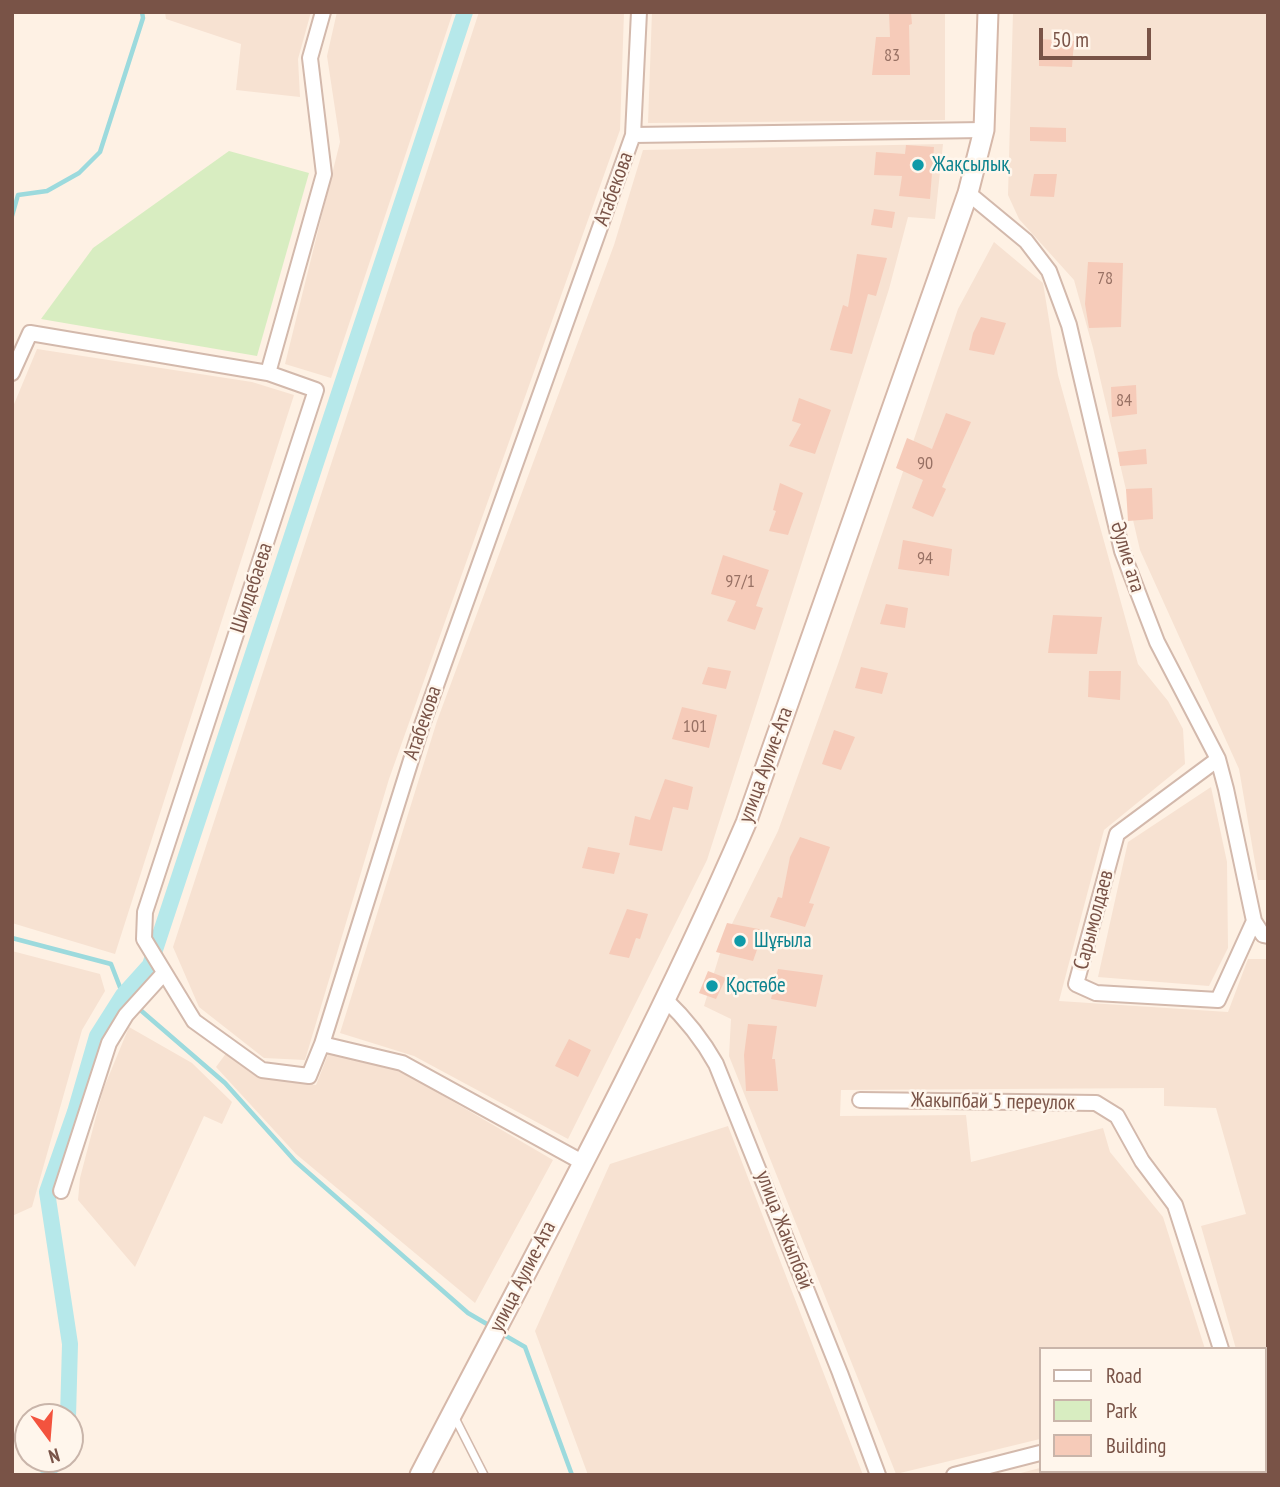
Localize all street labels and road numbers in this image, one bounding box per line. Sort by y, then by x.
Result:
street label: Атабекова [589,149,639,229]
street label: Әулие ата [1104,519,1150,595]
street label: Шилдебаева [226,540,278,636]
street label: Атабекова [399,683,447,763]
street label: улица Аулие-Ата [733,704,799,826]
street label: Сарымолдаев [1069,868,1119,972]
street label: Жакыпбай 5 переулок [911,1088,1075,1116]
street label: улица Жакыпбай [750,1167,818,1293]
street label: улица Аулие-Ата [484,1217,562,1337]

